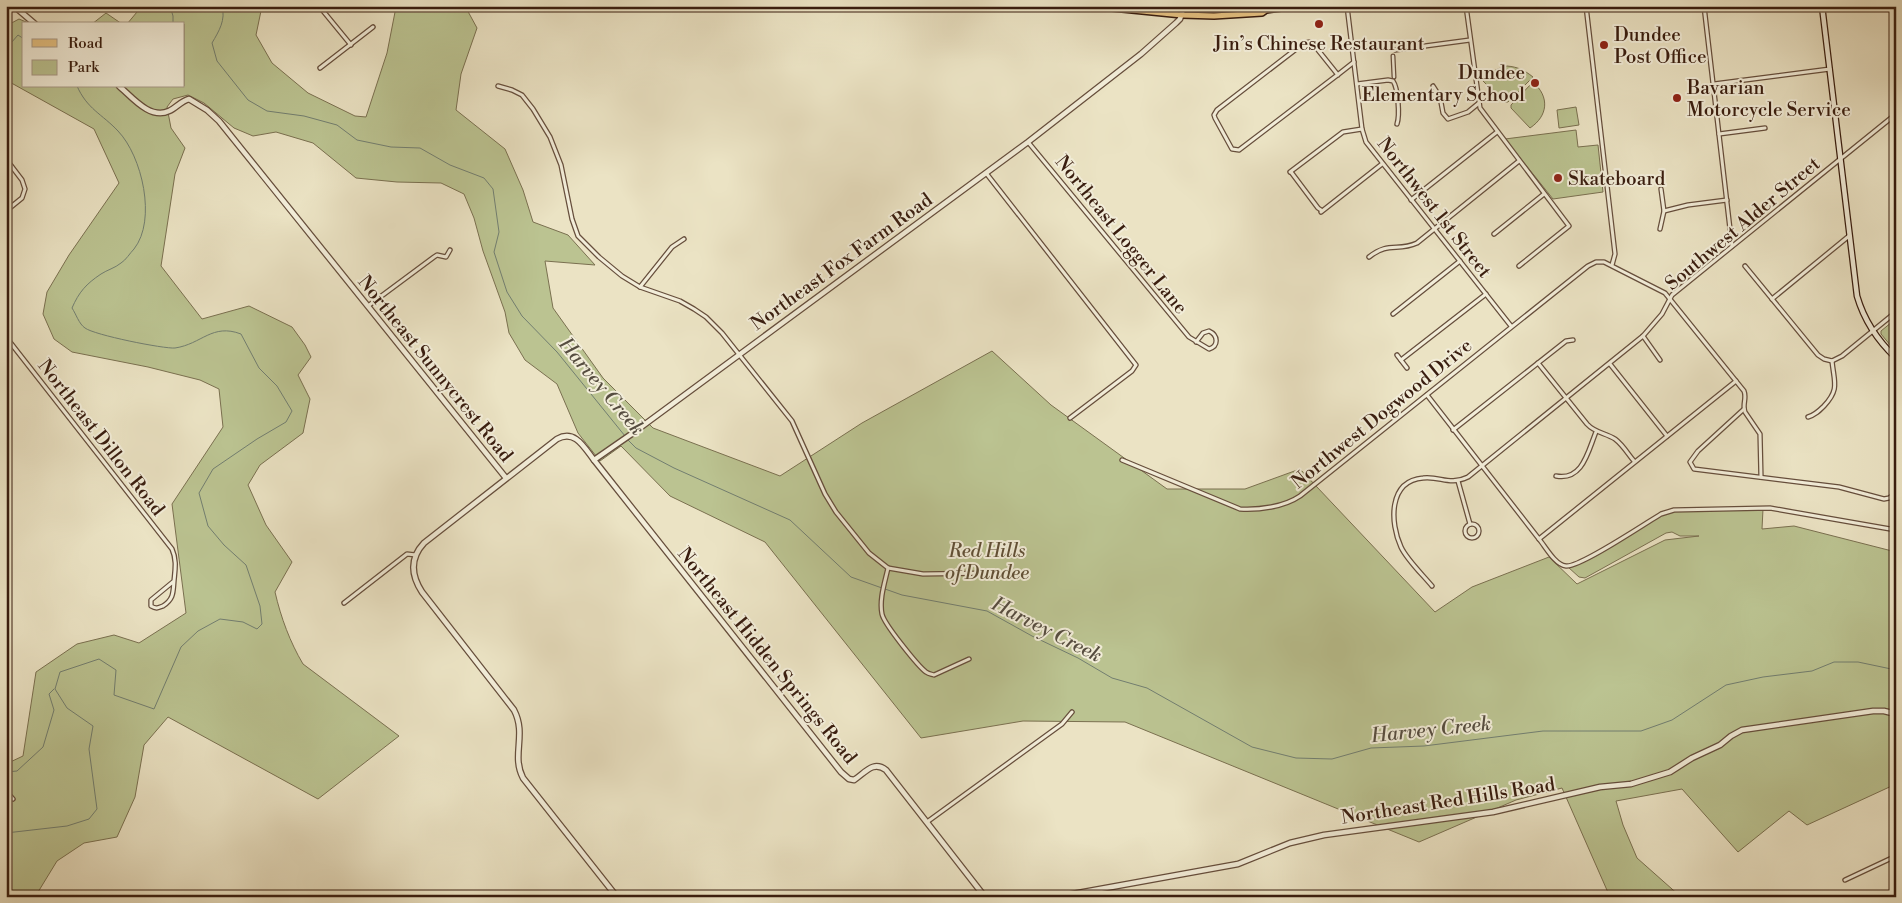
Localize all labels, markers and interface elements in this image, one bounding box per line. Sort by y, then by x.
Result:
marker: Jin’s Chinese Restaurant [1313,18,1325,30]
legend [22,22,185,88]
place label: Dundee Post Office [1614,23,1707,69]
place label: Jin’s Chinese Restaurant [1213,32,1425,56]
text: Road [68,34,103,53]
marker: Dundee Post Office [1598,39,1610,51]
text: Park [68,58,100,77]
place label: Dundee Elementary School [1362,61,1525,107]
place label: Bavarian Motorcycle Service [1686,76,1851,122]
marker: Dundee Elementary School [1529,77,1541,89]
marker: Bavarian Motorcycle Service [1671,92,1683,104]
street label: Northwest 1st Street [1372,132,1497,283]
street label: Northeast Logger Lane [1050,150,1193,319]
street label: Southwest Alder Street [1660,152,1825,296]
place label: Skateboard [1568,167,1665,191]
marker: Skateboard [1552,172,1564,184]
street label: Northeast Fox Farm Road [746,188,937,336]
street label: Northeast Sunnycrest Road [352,270,518,467]
water label: Harvey Creek [552,332,649,441]
street label: Northwest Dogwood Drive [1286,333,1477,494]
street label: Northeast Dillon Road [33,355,170,521]
park label: Red Hills of Dundee [945,539,1029,585]
street label: Northeast Hidden Springs Road [672,542,862,769]
water label: Harvey Creek [986,591,1106,669]
water label: Harvey Creek [1369,712,1492,749]
street label: Northeast Red Hills Road [1339,772,1557,830]

